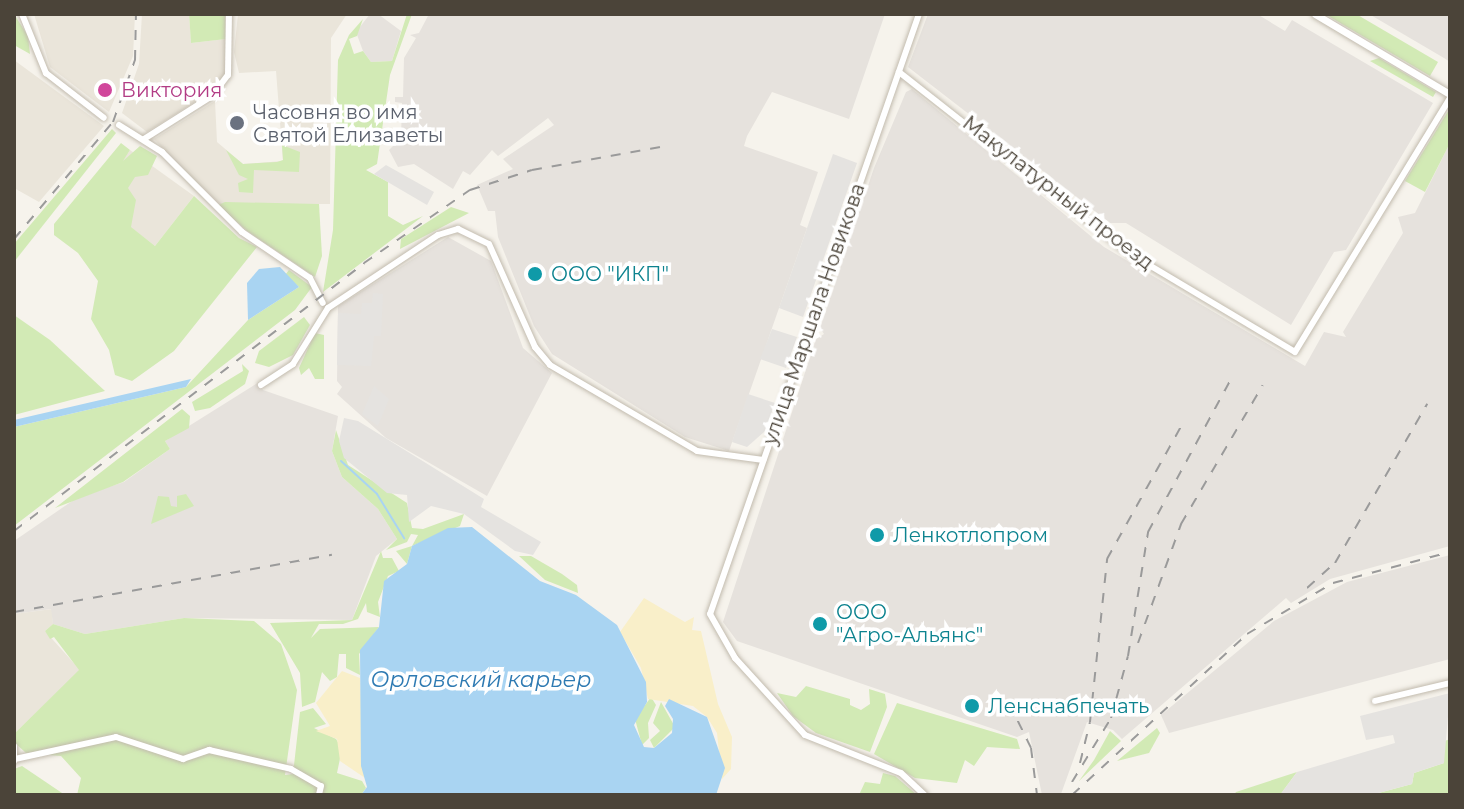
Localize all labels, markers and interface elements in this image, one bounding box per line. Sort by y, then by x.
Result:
place label: Виктория [121,78,222,102]
marker: Виктория [96,81,114,99]
place label: Часовня во имя Святой Елизаветы [253,100,443,147]
street label: Макулатурный проезд [958,111,1158,275]
marker: Часовня во имя Святой Елизаветы [228,114,246,132]
street label: улица Маршала Новикова [758,180,870,448]
place label: ООО "ИКП" [551,262,669,286]
marker: ООО "ИКП" [526,265,544,283]
place label: Ленкотлопром [893,523,1048,547]
marker: Ленкотлопром [868,526,886,544]
place label: ООО "Агро-Альянс" [836,600,983,647]
marker: ООО "Агро-Альянс" [811,615,829,633]
water label: Орловский карьер [371,667,591,693]
place label: Ленснабпечать [988,694,1149,718]
marker: Ленснабпечать [963,697,981,715]

